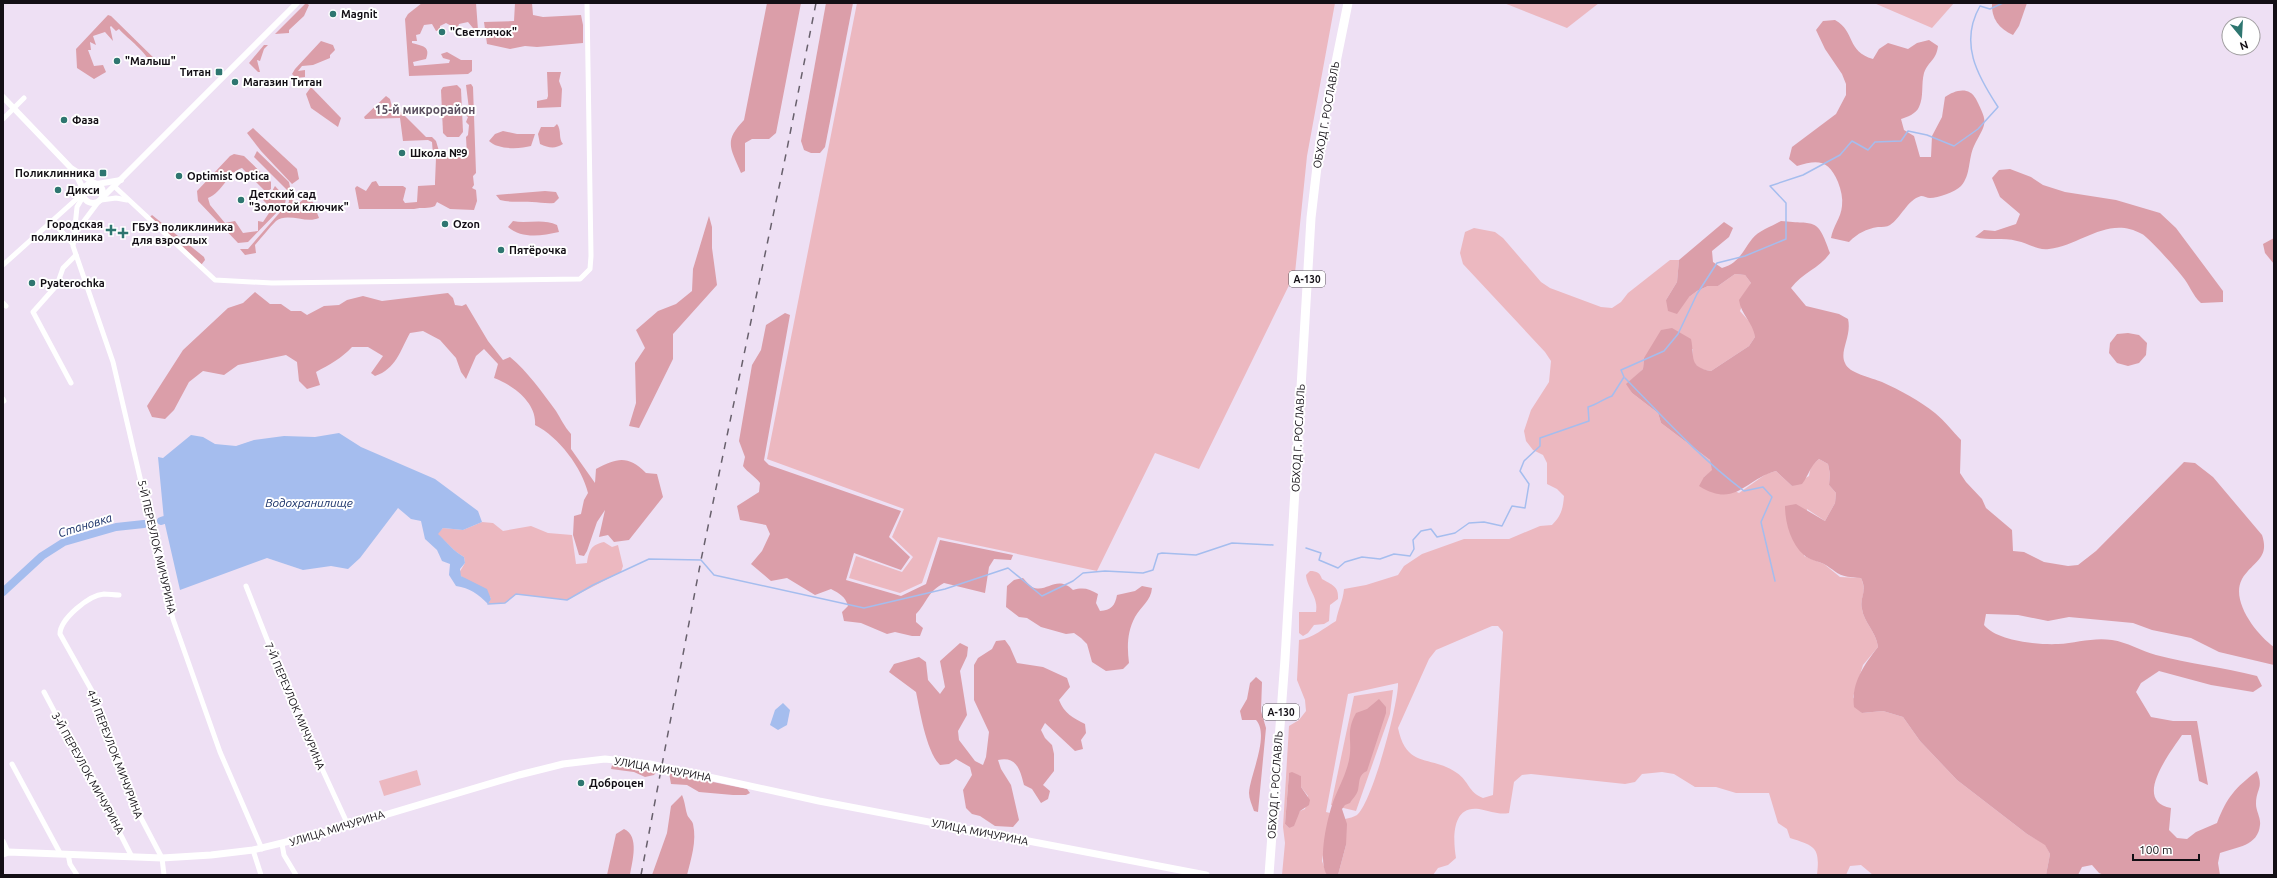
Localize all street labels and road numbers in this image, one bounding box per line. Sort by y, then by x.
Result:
street label: ОБХОД Г. РОСЛАВЛЬ [1311,60,1341,169]
road number: А-130 [1289,271,1325,287]
street label: ОБХОД Г. РОСЛАВЛЬ [1289,383,1307,492]
street label: 5-Й ПЕРЕУЛОК МИЧУРИНА [136,479,178,616]
street label: 7-Й ПЕРЕУЛОК МИЧУРИНА [263,641,328,772]
street label: 4-Й ПЕРЕУЛОК МИЧУРИНА [85,688,145,821]
road number: А-130 [1263,704,1299,720]
street label: 3-Й ПЕРЕУЛОК МИЧУРИНА [50,710,127,837]
street label: ОБХОД Г. РОСЛАВЛЬ [1265,730,1285,840]
street label: УЛИЦА МИЧУРИНА [613,755,713,784]
street label: УЛИЦА МИЧУРИНА [288,808,387,848]
street label: УЛИЦА МИЧУРИНА [931,817,1030,847]

